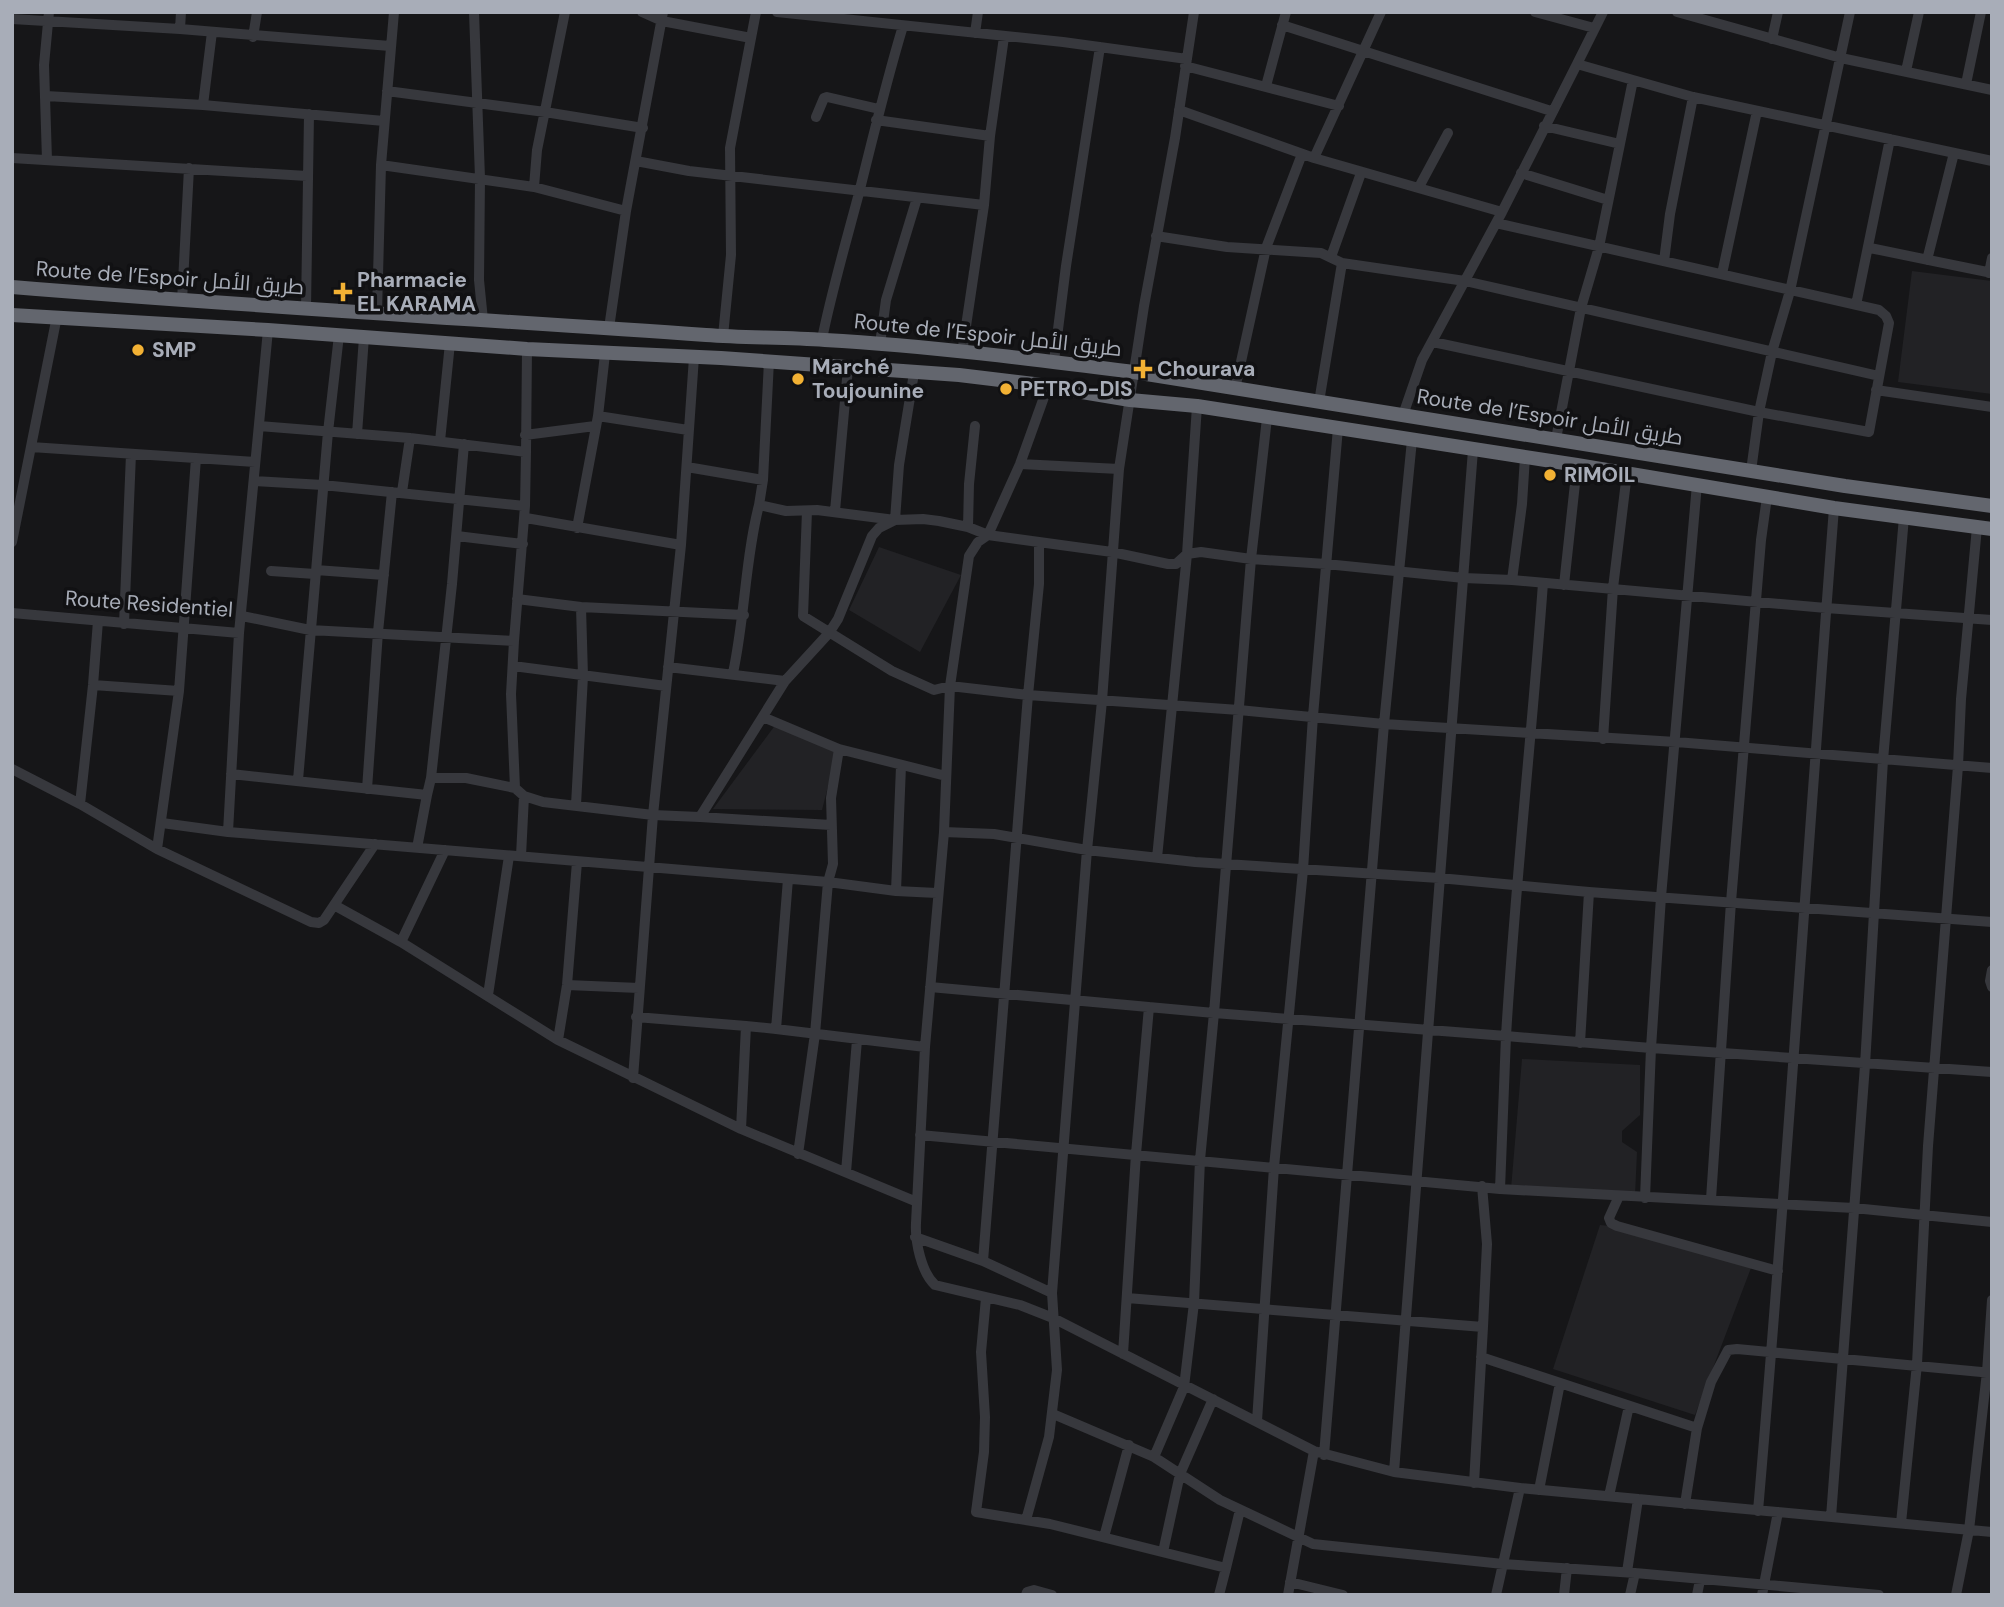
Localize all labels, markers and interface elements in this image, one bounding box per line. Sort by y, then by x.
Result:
street label: Route de l’Espoir طريق الأمل [35,255,305,301]
place label: Pharmacie EL KARAMA [357,266,476,318]
marker: Pharmacie EL KARAMA [335,284,351,300]
street label: Route de l’Espoir طريق الأمل [853,307,1123,363]
place label: SMP [152,336,196,364]
marker: SMP [130,342,146,358]
place label: Marché Toujounine [812,353,924,405]
place label: Chourava [1157,355,1255,383]
marker: Chourava [1135,361,1151,377]
marker: Marché Toujounine [790,371,806,387]
place label: PETRO-DIS [1020,375,1133,403]
marker: PETRO-DIS [998,381,1014,397]
street label: Route de l’Espoir طريق الأمل [1415,382,1685,452]
place label: RIMOIL [1564,461,1635,489]
marker: RIMOIL [1542,467,1558,483]
street label: Route Residentiel [64,584,234,624]

